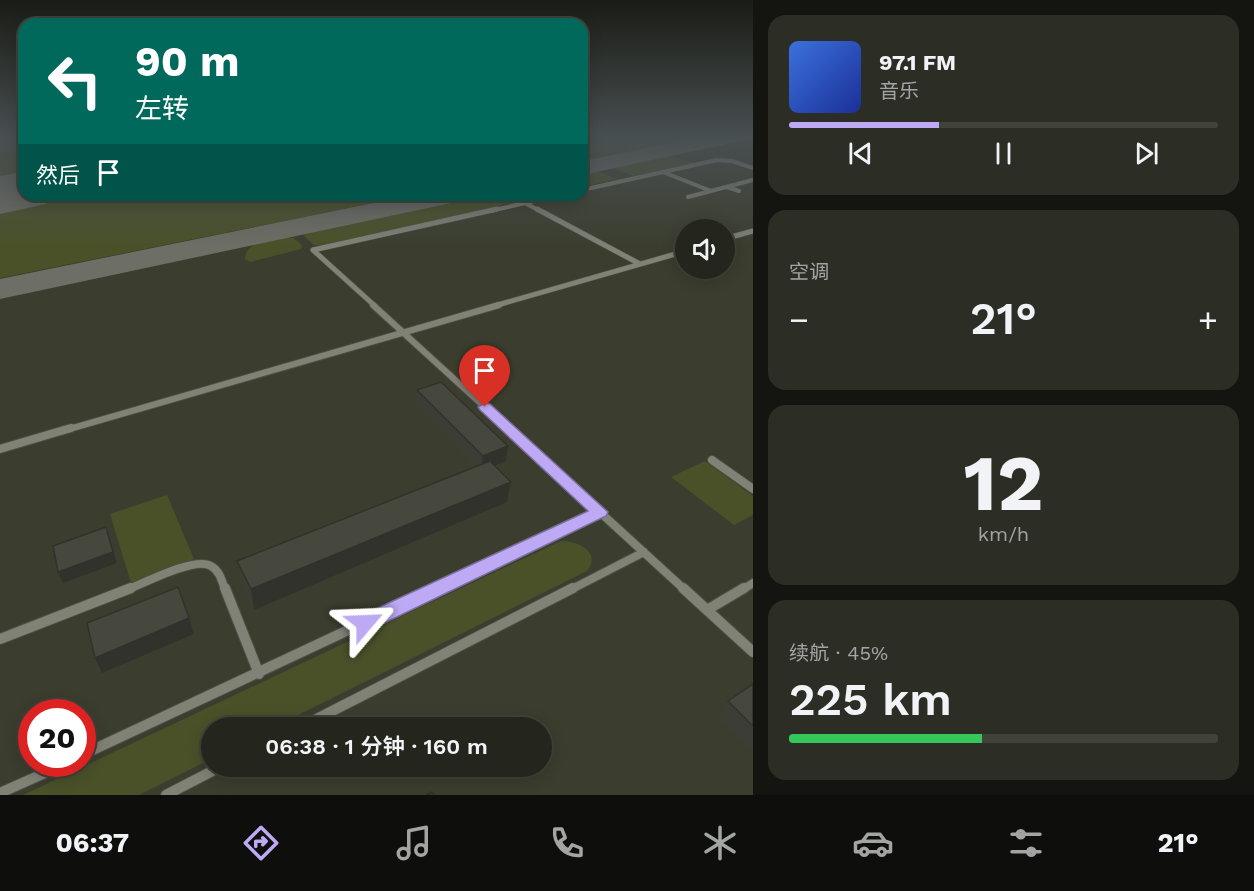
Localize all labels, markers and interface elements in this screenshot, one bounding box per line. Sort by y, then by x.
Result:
text: 90 m [135,37,239,86]
icon: left [36,42,114,120]
text: 97.1 FM [879,50,956,75]
text: 音乐 [879,79,919,103]
text: 左转 [135,93,189,125]
icon: previous [844,137,877,170]
icon: pause [987,137,1020,170]
icon: next [1130,137,1163,170]
icon: arrive [92,156,125,189]
text: 然后 [36,163,80,188]
map controls [675,219,735,279]
button: sound [675,219,735,279]
text: 空调 [789,260,829,284]
text: 21° [970,292,1037,345]
text: − [789,300,809,339]
text: + [1198,300,1218,339]
pin [459,345,510,407]
icon: arrive [468,354,501,387]
text: 12 [963,437,1044,529]
text: km/h [978,522,1029,546]
position arrow [333,591,397,655]
text: 续航 · 45% [789,641,888,665]
text: 225 km [789,673,952,726]
speed limit sign: 20 [18,699,96,777]
text: 06:38 · 1 分钟 · 160 m [265,734,488,759]
icon: directions [240,822,282,864]
icon: music [393,822,435,864]
icon: phone [546,822,588,864]
icon: climate [699,822,741,864]
icon: car [852,822,894,864]
icon: filters [1005,822,1047,864]
text: 06:37 [55,827,129,859]
text: 21° [1157,827,1199,859]

